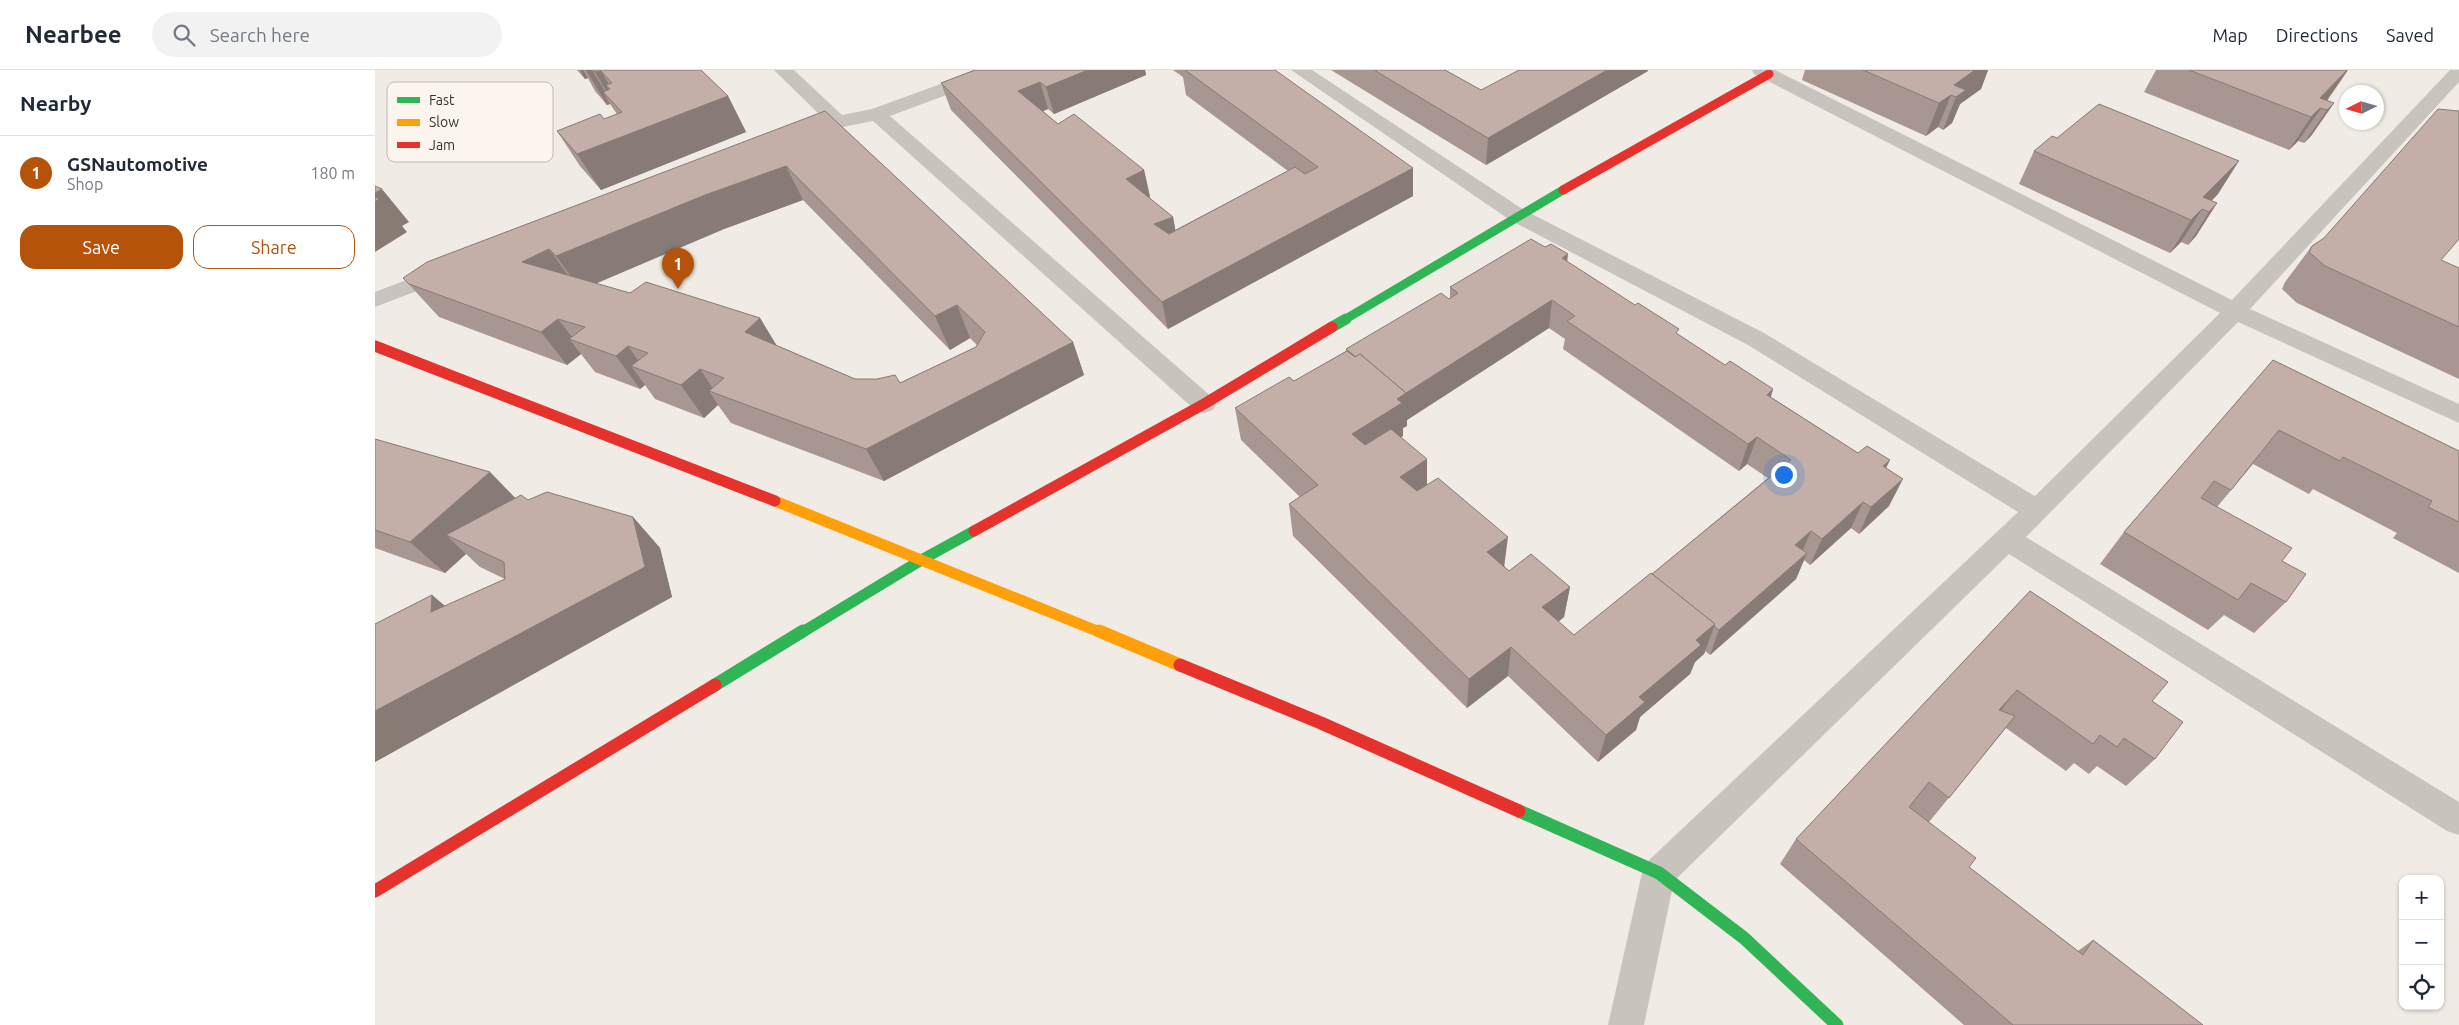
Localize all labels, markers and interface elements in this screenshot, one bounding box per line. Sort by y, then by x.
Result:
search box [152,12,502,57]
text: Nearbee [25,21,122,48]
icon: search [170,21,198,49]
text: Search here [210,24,310,46]
text: Map [2212,25,2248,45]
text: Directions [2276,25,2358,45]
text: Saved [2386,25,2434,45]
legend [387,82,553,162]
north arrow [2339,85,2384,130]
text: Nearby [20,91,91,115]
text: Fast [429,92,455,108]
text: Slow [429,114,459,130]
text: Jam [429,137,455,153]
text: GSNautomotive [67,153,208,175]
text: 1 [31,164,41,182]
text: 180 m [310,164,355,182]
text: Shop [67,175,103,193]
button: Save [20,225,183,269]
button: Share [193,225,355,269]
pin: 1 [662,248,694,289]
your location [1771,462,1797,488]
map controls [2399,875,2444,1010]
button: + [2399,875,2444,920]
button: − [2399,920,2444,965]
button: locate [2399,965,2444,1010]

